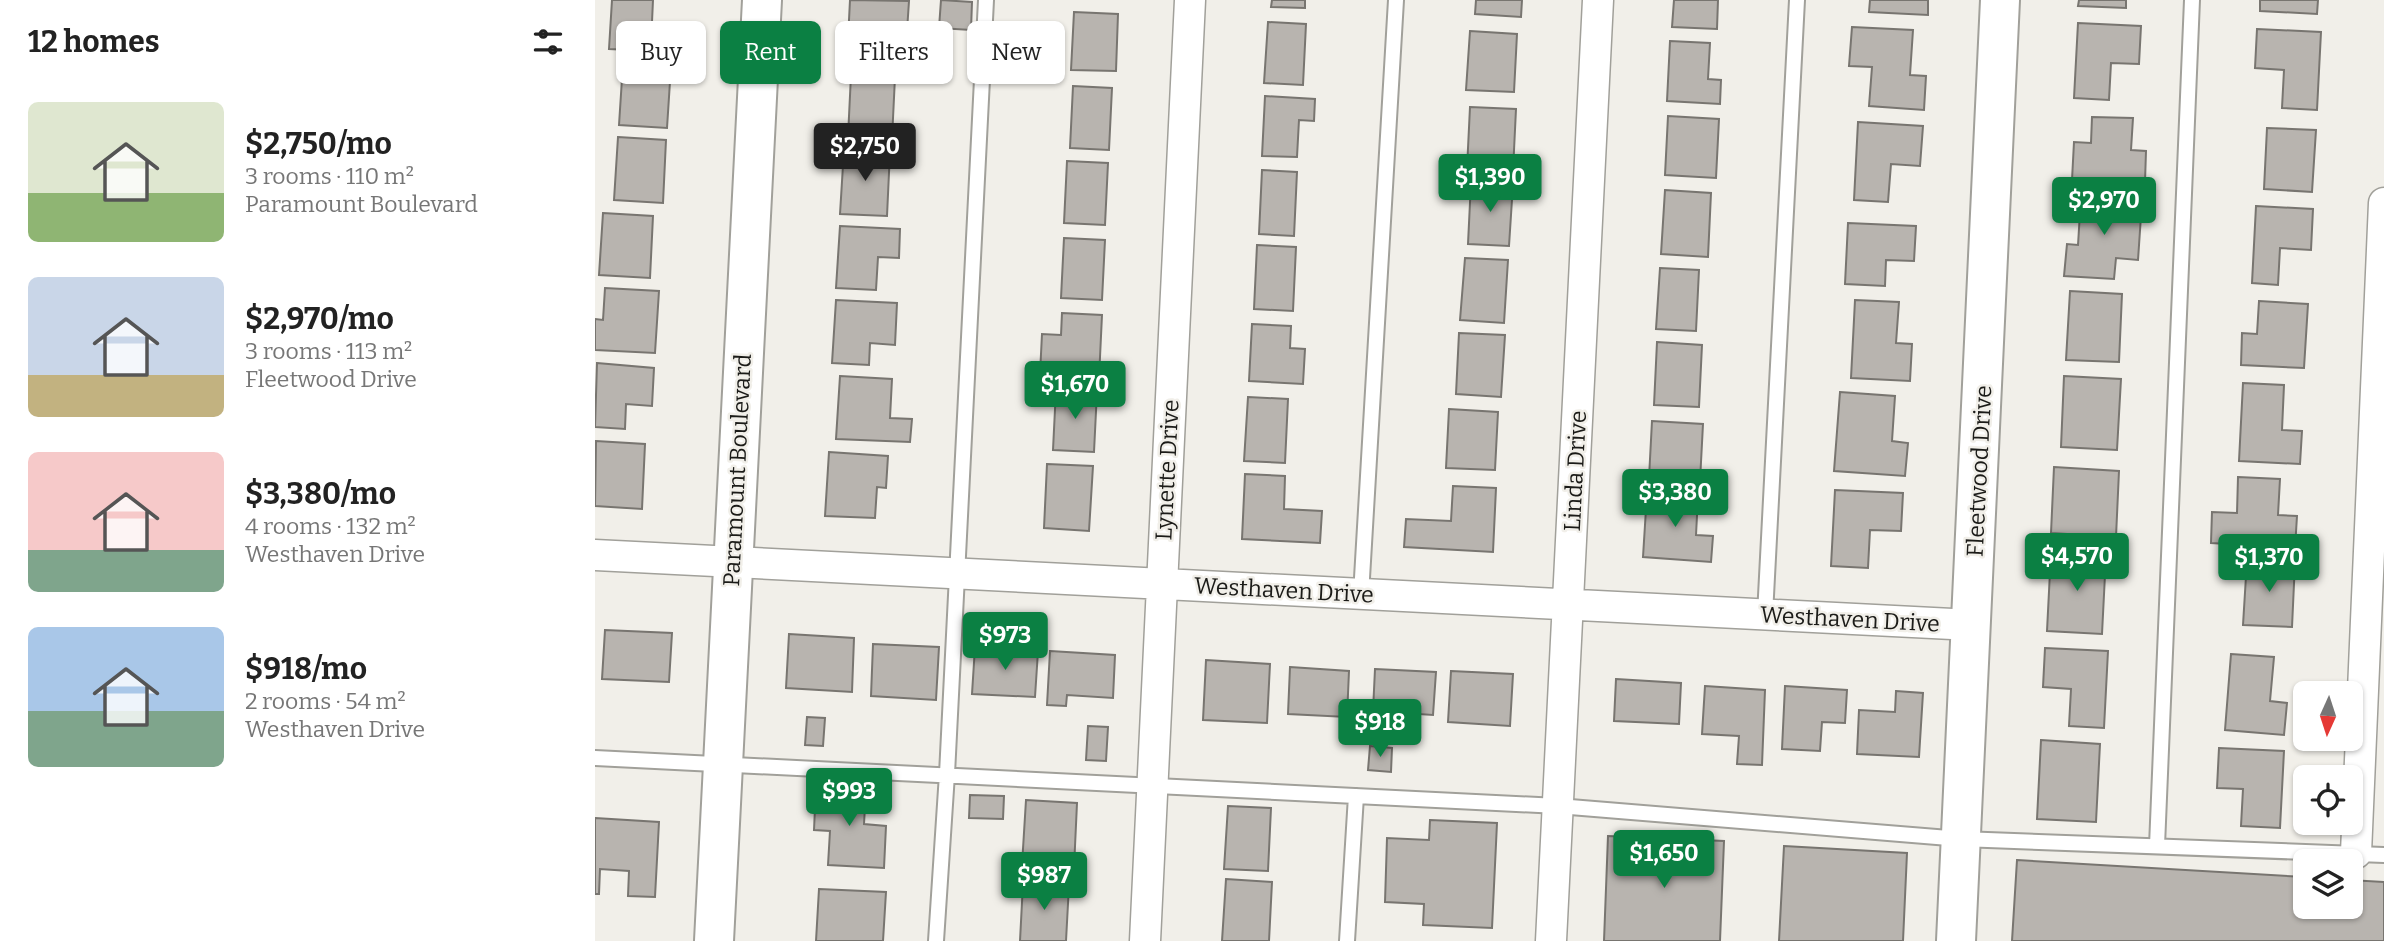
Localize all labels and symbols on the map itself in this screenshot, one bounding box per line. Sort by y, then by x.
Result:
pin: $2,750 [808,124,922,183]
pin: $1,390 [1433,154,1547,214]
pin: $2,970 [2047,177,2161,237]
street label: Paramount Boulevard [717,353,757,587]
pin: $1,670 [1018,362,1132,421]
street label: Fleetwood Drive [1961,384,1997,558]
street label: Lynette Drive [1149,399,1185,541]
street label: Linda Drive [1558,410,1592,532]
pin: $3,380 [1618,470,1732,529]
pin: $4,570 [2020,534,2134,593]
pin: $1,370 [2212,534,2326,594]
street label: Westhaven Drive [1193,571,1375,609]
street label: Westhaven Drive [1759,600,1941,638]
pin: $973 [964,612,1046,672]
north arrow [2293,681,2363,751]
pin: $918 [1339,700,1421,759]
pin: $993 [808,768,890,828]
pin: $1,650 [1607,830,1721,890]
pin: $987 [1003,852,1085,912]

